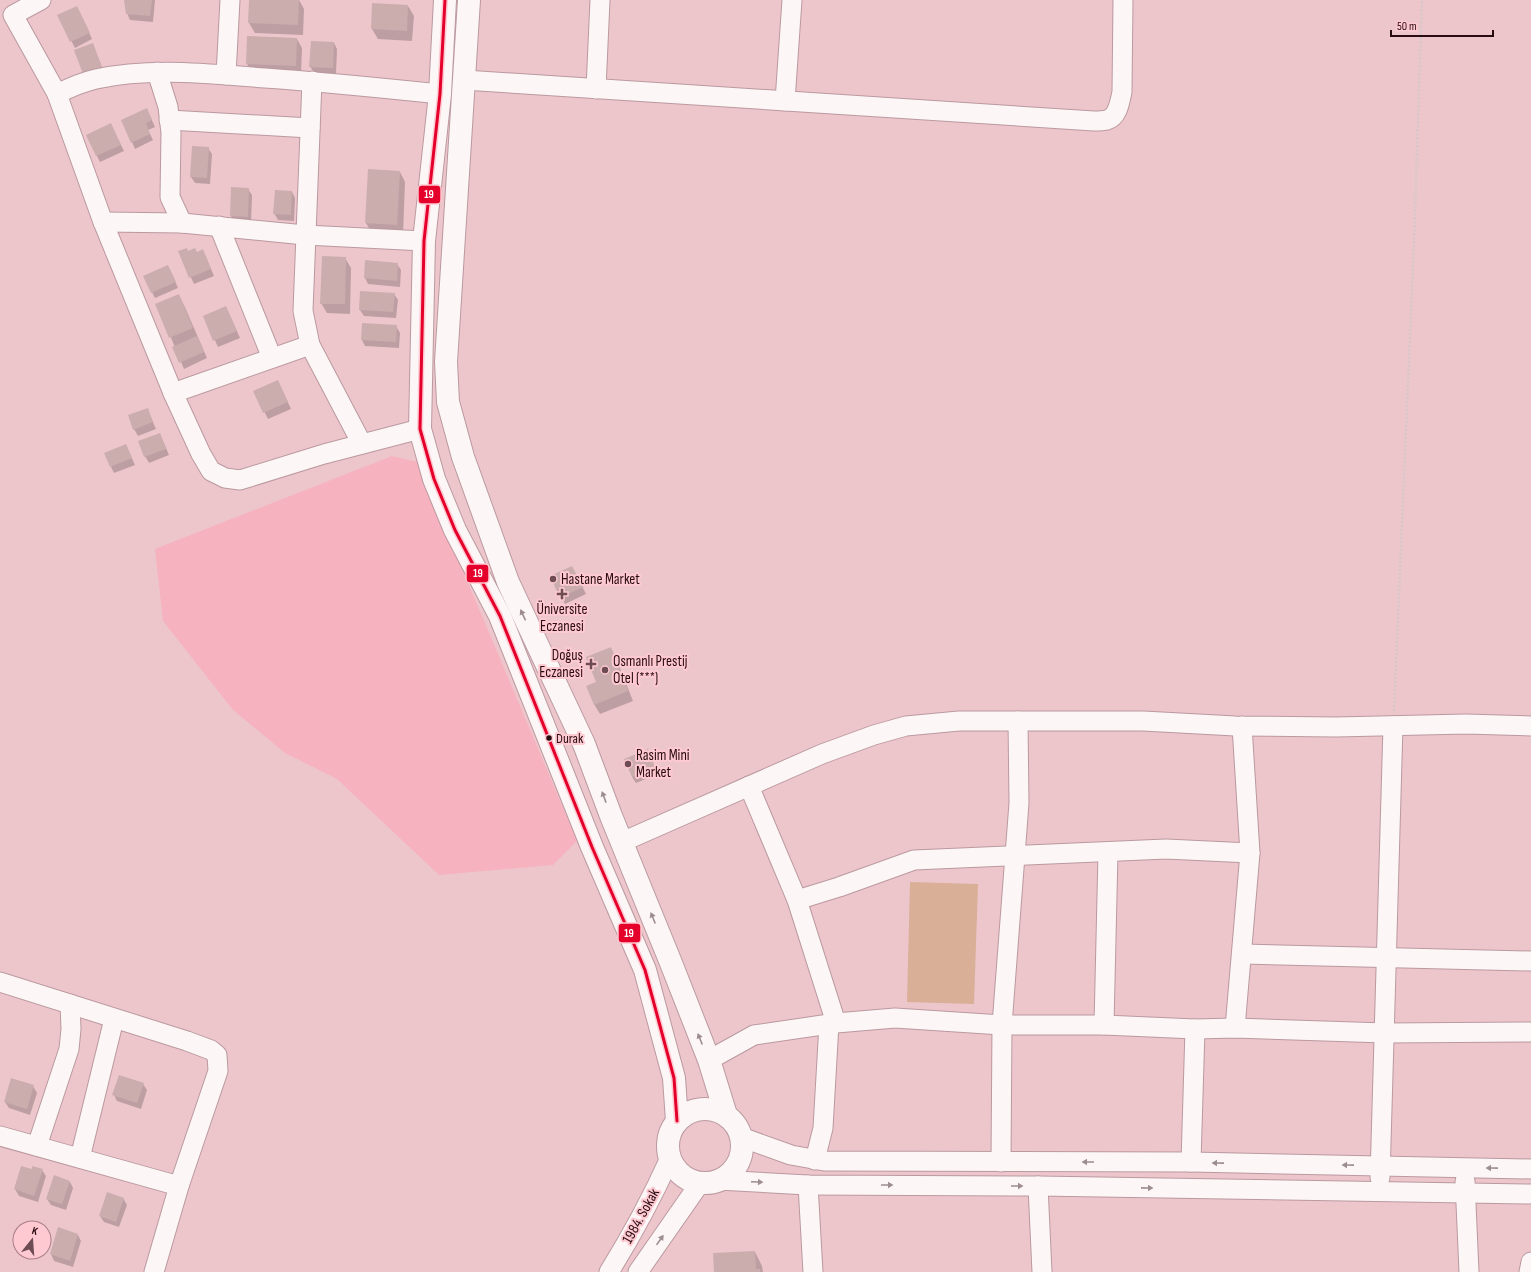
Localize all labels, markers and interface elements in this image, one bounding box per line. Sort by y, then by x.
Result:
scale bar [1391,12,1493,38]
text: 50 m [1397,19,1417,34]
line badge: 19 [418,185,441,204]
text: 19 [424,188,434,201]
line badge: 19 [466,564,489,583]
text: 19 [473,567,483,580]
place label: Hastane Market [561,570,640,589]
marker: Hastane Market [548,574,558,584]
marker: Üniversite Eczanesi [557,589,567,599]
place label: Üniversite Eczanesi [536,600,588,636]
one-way arrow [520,609,526,620]
place label: Doğuş Eczanesi [539,646,583,682]
place label: Osmanlı Prestij Otel (***) [613,652,688,688]
marker: Doğuş Eczanesi [586,659,596,669]
marker: Osmanlı Prestij Otel (***) [600,665,610,675]
place label: Durak [556,730,584,747]
marker: Durak [544,733,554,743]
place label: Rasim Mini Market [636,746,690,782]
marker: Rasim Mini Market [623,759,633,769]
one-way arrow [600,791,606,803]
one-way arrow [649,911,655,923]
line badge: 19 [618,923,641,943]
text: 19 [624,927,634,940]
one-way arrow [697,1032,703,1044]
one-way arrow [1081,1159,1094,1165]
one-way arrow [1211,1160,1224,1166]
one-way arrow [1341,1162,1354,1168]
one-way arrow [1485,1165,1498,1171]
one-way arrow [751,1179,763,1186]
one-way arrow [881,1182,894,1188]
one-way arrow [1011,1183,1024,1189]
street label: 1984. Sokak [618,1185,664,1247]
one-way arrow [1141,1185,1154,1191]
north arrow [12,1220,52,1260]
text: K [30,1224,40,1238]
one-way arrow [656,1235,664,1245]

